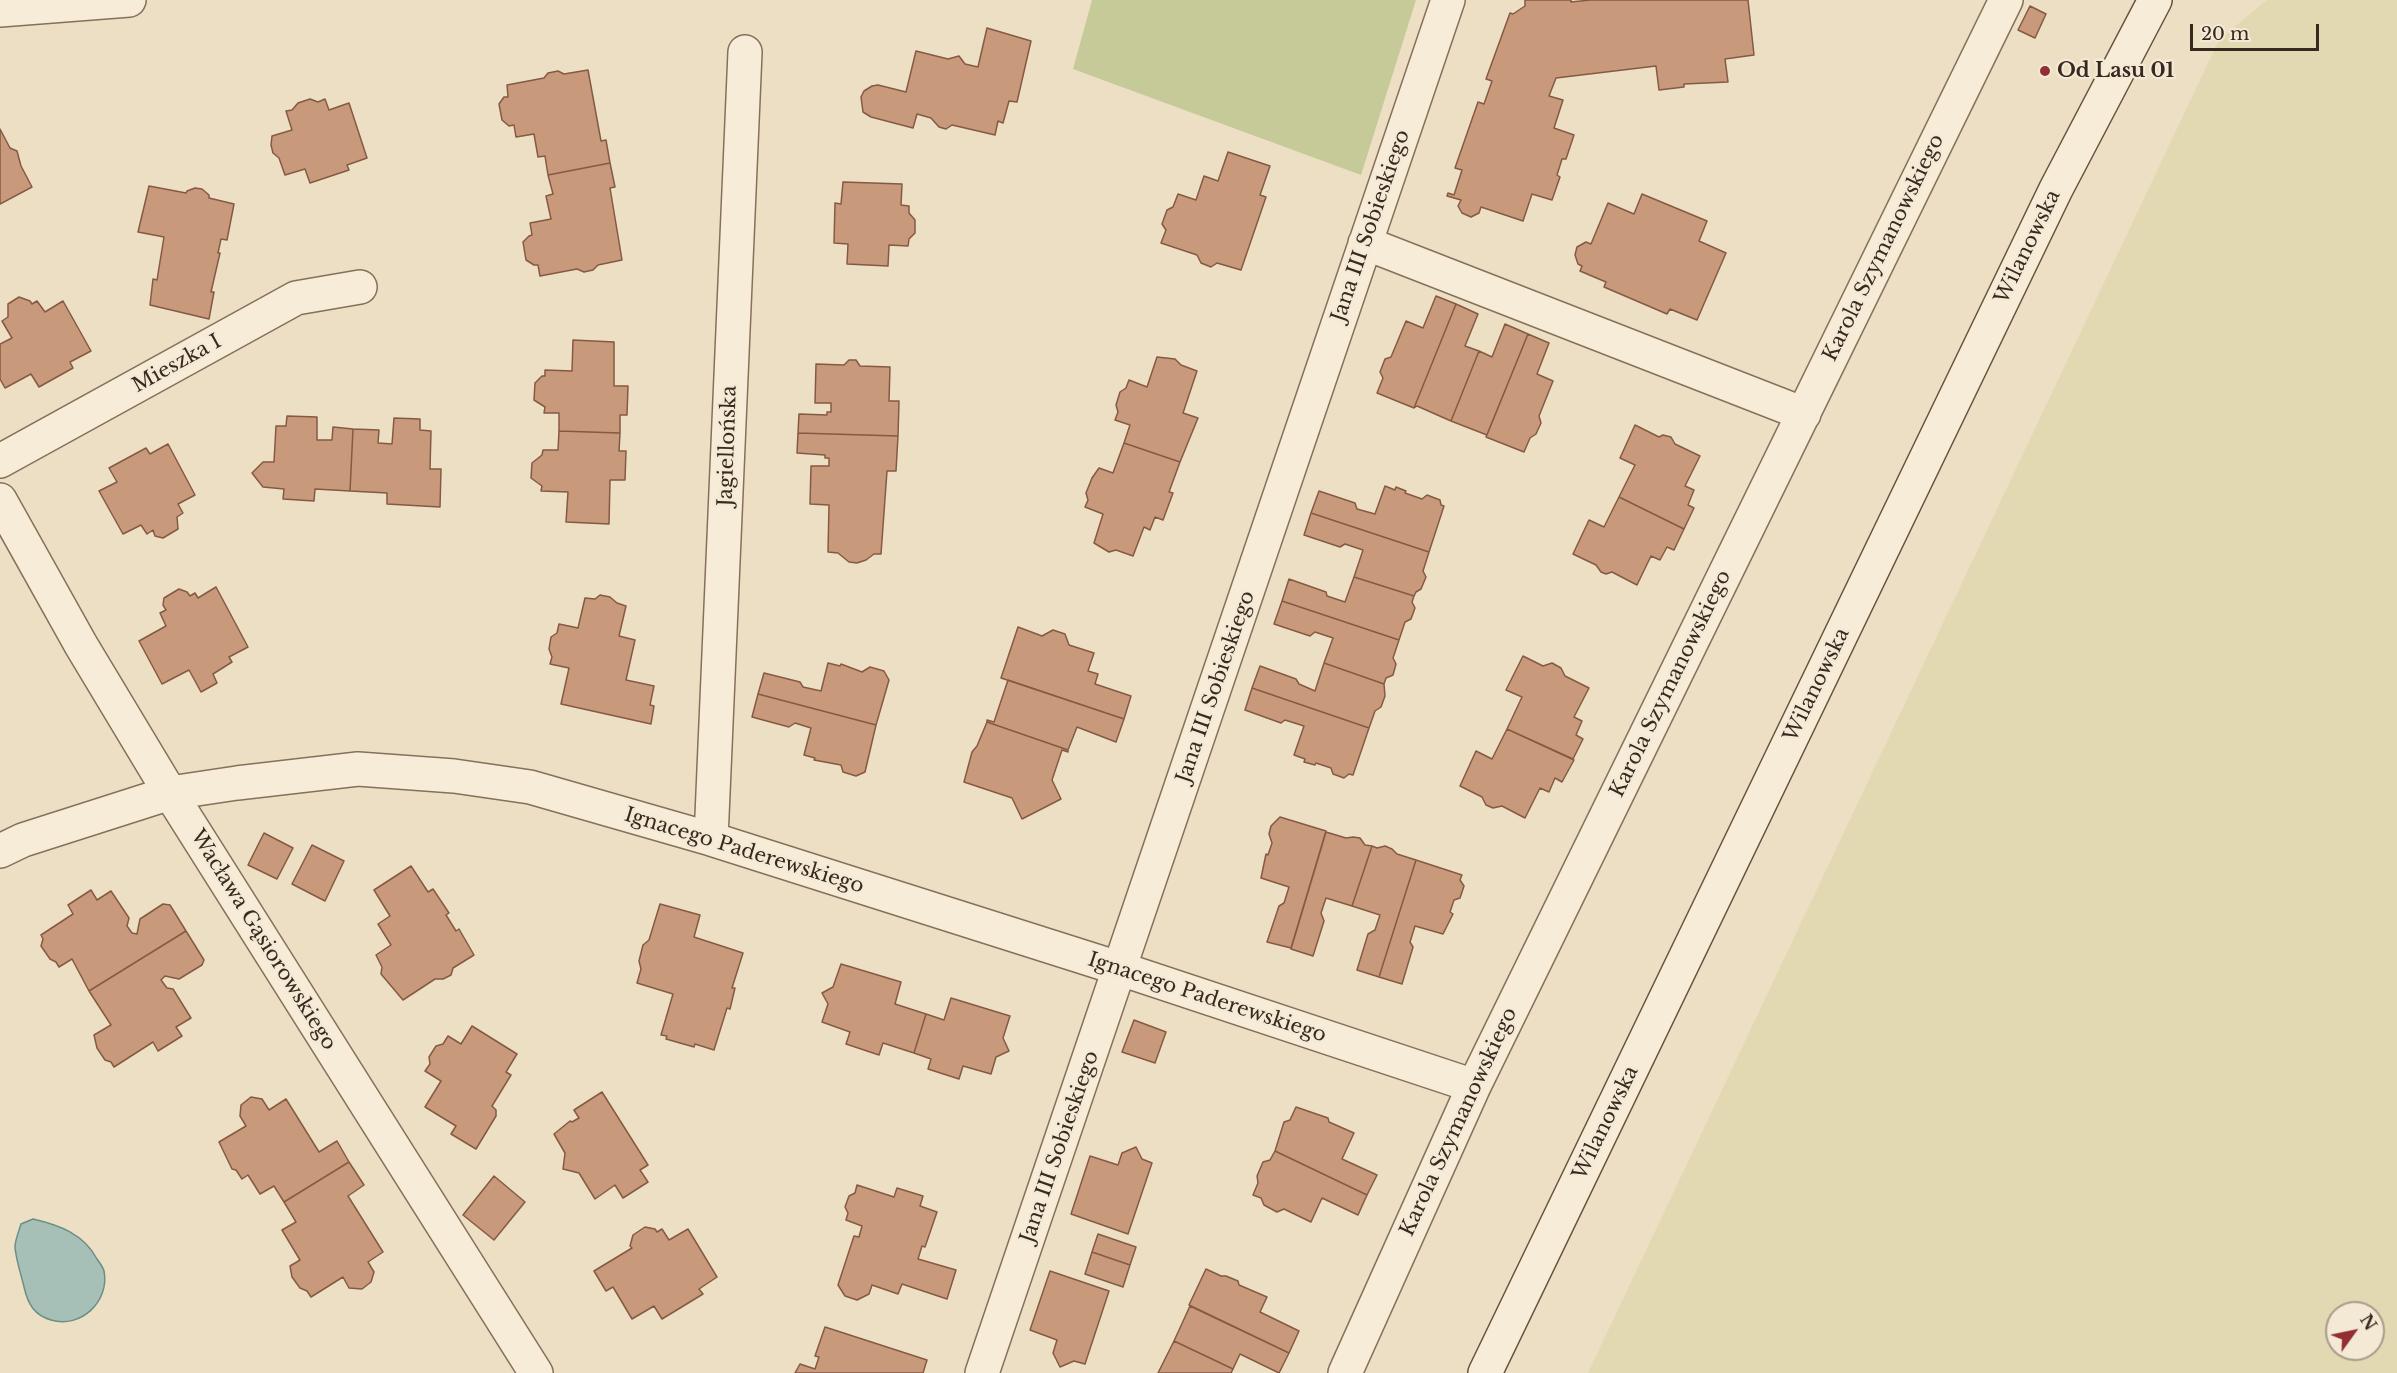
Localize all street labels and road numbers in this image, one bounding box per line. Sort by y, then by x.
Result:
street label: Jana III Sobieskiego [1327,127,1415,325]
street label: Karola Szymanowskiego [1819,131,1949,365]
street label: Wilanowska [1990,186,2066,308]
street label: Mieszka I [128,330,226,398]
street label: Jagiellońska [714,385,742,507]
street label: Karola Szymanowskiego [1606,567,1736,801]
street label: Jana III Sobieskiego [1172,588,1260,786]
street label: Wilanowska [1779,624,1855,746]
street label: Ignacego Paderewskiego [621,803,867,899]
street label: Wacława Gąsiorowskiego [185,825,341,1055]
street label: Ignacego Paderewskiego [1085,948,1329,1048]
street label: Karola Szymanowskiego [1395,1004,1523,1240]
street label: Jana III Sobieskiego [1016,1048,1104,1246]
street label: Wilanowska [1568,1062,1644,1184]

